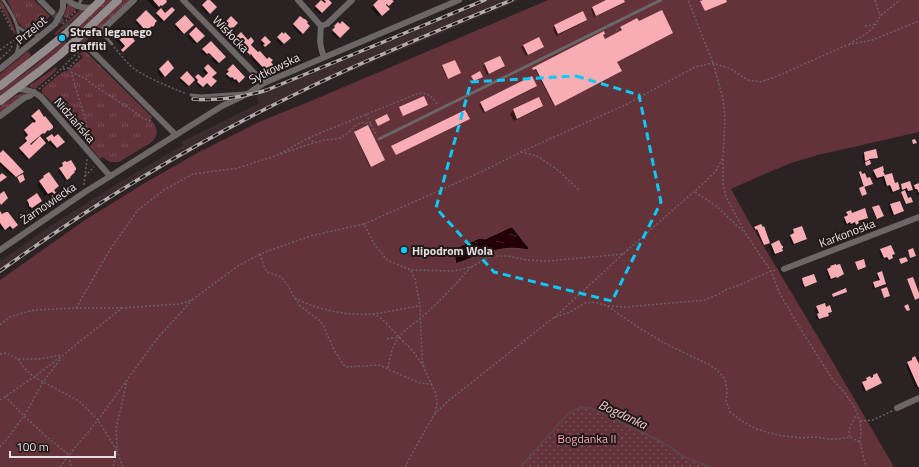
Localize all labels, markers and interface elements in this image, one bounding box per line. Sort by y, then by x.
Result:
street label: Przelot [11,11,52,49]
street label: Wisłocka [208,11,254,57]
place label: Strefa leganego graffiti [70,22,152,55]
marker: Strefa leganego graffiti [57,33,67,43]
street label: Sytkowska [245,47,303,89]
street label: Nidziańska [50,93,100,147]
street label: Żarnowiecka [16,177,80,229]
street label: Karkonoska [816,214,878,252]
place label: Hipodrom Wola [412,241,493,260]
marker: Hipodrom Wola [399,245,409,255]
water label: Bogdanka [595,394,652,435]
park label: Bogdanka II [558,429,616,448]
scale bar [10,433,115,459]
text: 100 m [16,437,49,456]

